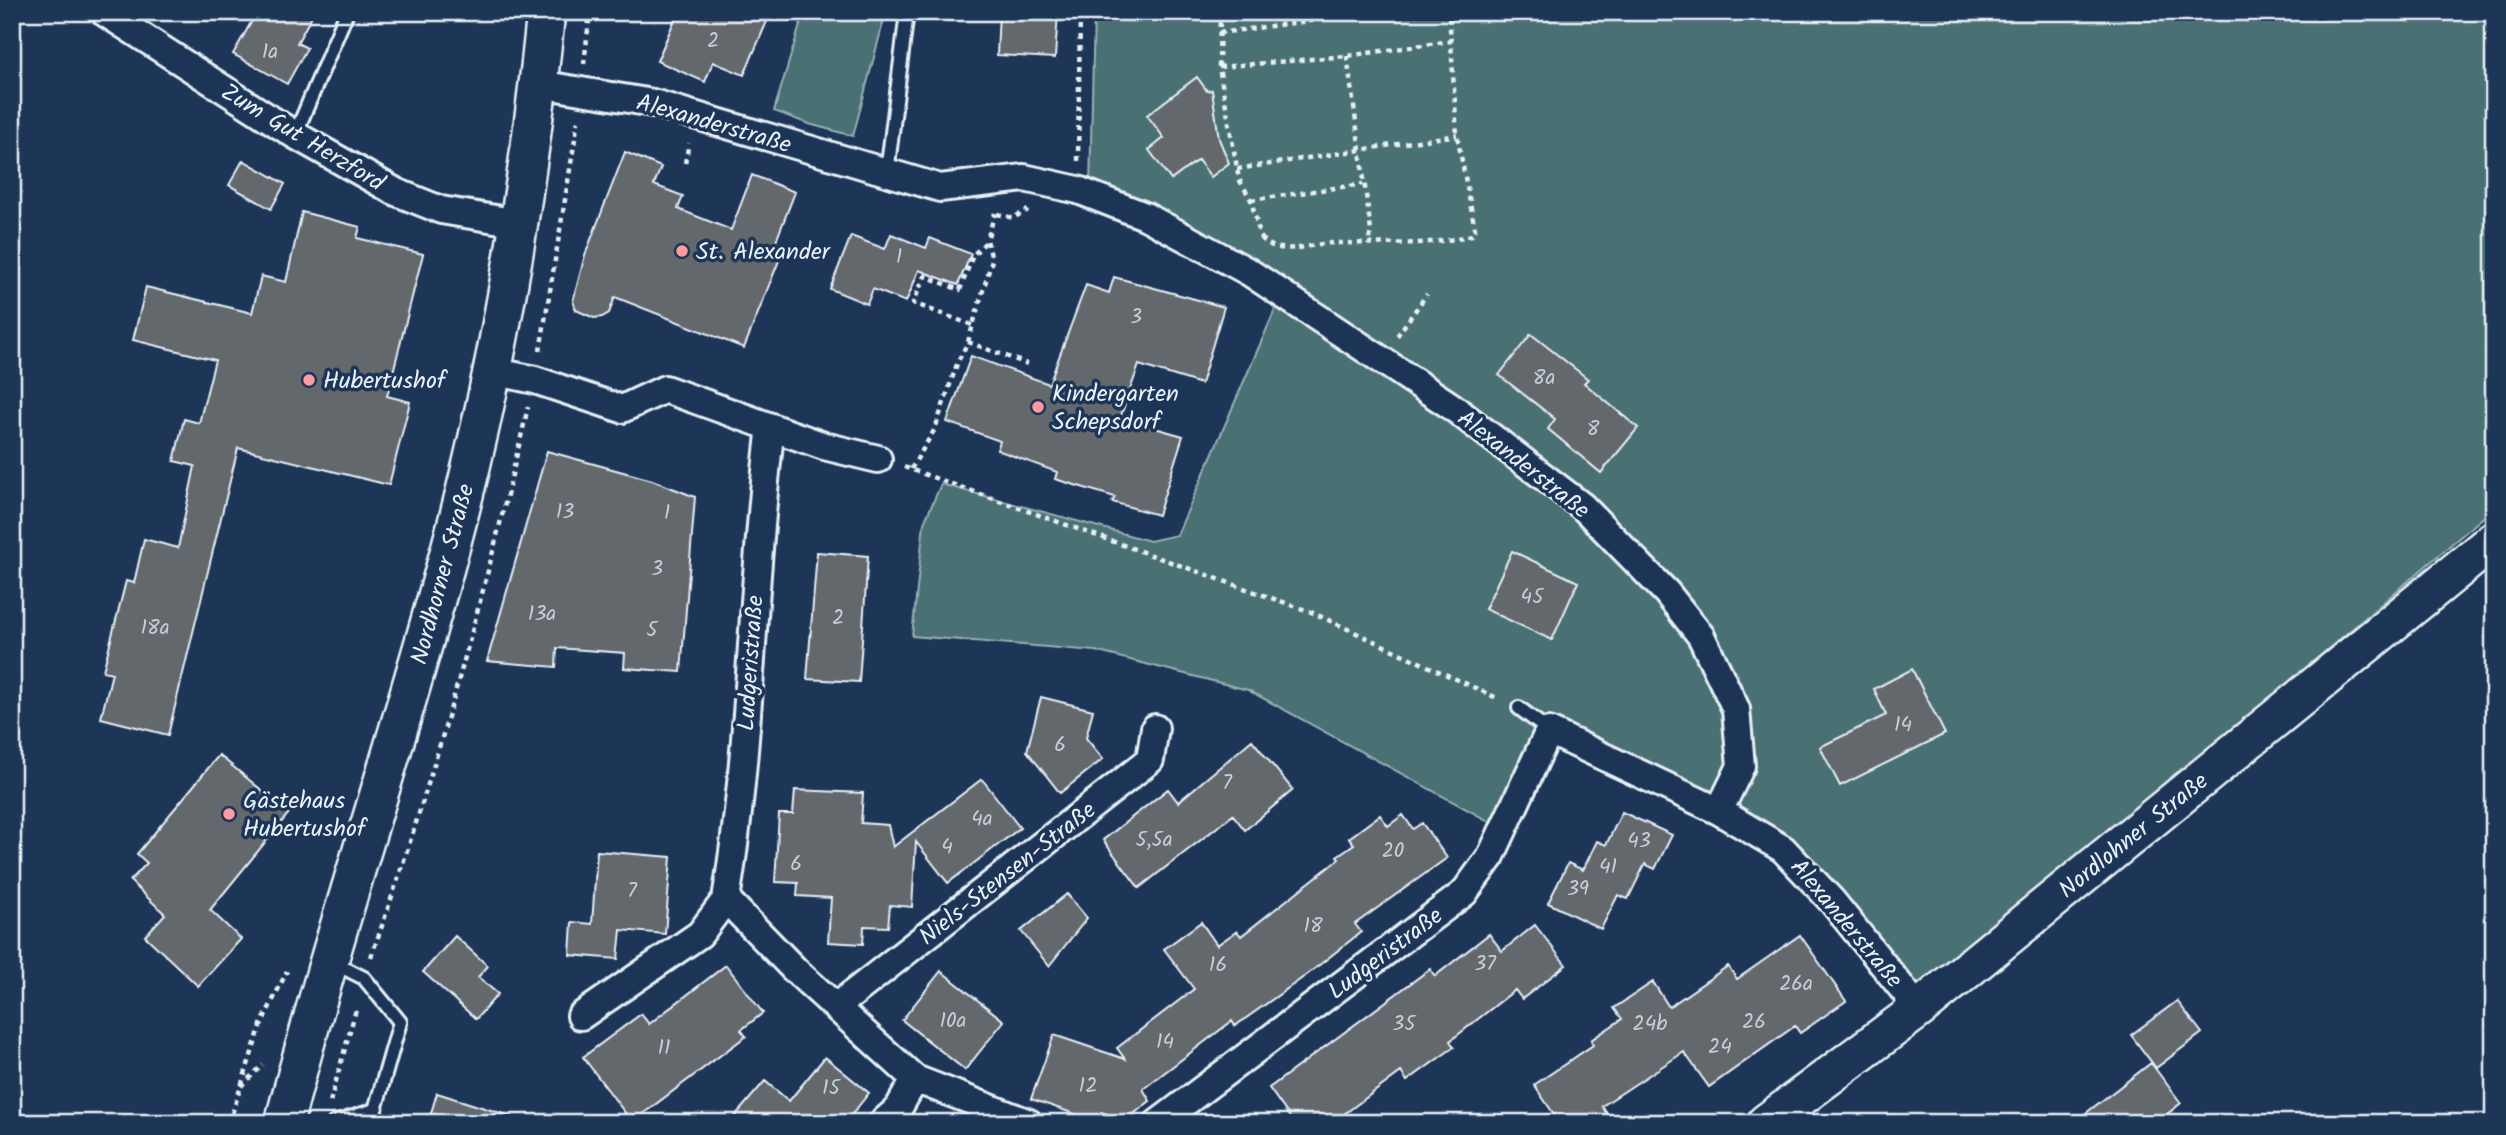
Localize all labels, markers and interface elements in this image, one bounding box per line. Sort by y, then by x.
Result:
house number: 2 [707,25,719,58]
house number: 1a [262,36,278,69]
street label: Zum Gut Herzford [213,74,393,203]
street label: Alexanderstraße [631,84,796,165]
place label: St. Alexander [696,233,832,272]
house number: 1 [896,241,902,274]
marker: St. Alexander [674,243,690,259]
house number: 3 [1130,301,1142,334]
place label: Hubertushof [323,362,449,401]
house number: 8a [1533,362,1555,395]
marker: Hubertushof [301,372,317,388]
place label: Kindergarten Schepsdorf [1052,375,1179,442]
marker: Kindergarten Schepsdorf [1030,399,1046,415]
street label: Alexanderstraße [1448,401,1598,530]
house number: 8 [1587,413,1600,446]
street label: Nordhorner Straße [401,479,486,669]
house number: 13 [556,496,574,529]
house number: 1 [664,497,670,530]
house number: 3 [651,553,663,586]
house number: 45 [1521,581,1545,614]
street label: Ludgeristraße [727,594,776,732]
house number: 13a [528,598,556,631]
house number: 2 [832,602,844,635]
house number: 18a [140,612,170,645]
house number: 5 [646,614,659,647]
house number: 14 [1894,709,1912,742]
house number: 6 [1054,729,1066,762]
street label: Nordlohner Straße [2050,763,2218,909]
house number: 7 [1222,767,1233,800]
place label: Gästehaus Hubertushof [243,782,369,849]
street label: Niels-Stensen-Straße [911,792,1105,956]
house number: 4a [971,803,993,836]
marker: Gästehaus Hubertushof [221,806,237,822]
house number: 5,5a [1135,824,1173,857]
house number: 43 [1627,825,1651,858]
house number: 4 [941,831,953,864]
house number: 20 [1382,835,1404,868]
house number: 6 [790,848,802,881]
street label: Alexanderstraße [1780,850,1912,998]
house number: 41 [1599,851,1617,884]
house number: 39 [1567,873,1589,906]
house number: 7 [627,875,638,908]
street label: Ludgeristraße [1320,898,1452,1011]
house number: 18 [1303,910,1323,943]
house number: 37 [1474,948,1497,981]
house number: 16 [1209,949,1227,982]
house number: 26a [1779,968,1813,1001]
house number: 10a [940,1005,966,1038]
house number: 26 [1742,1006,1766,1039]
house number: 35 [1392,1008,1417,1041]
house number: 24b [1633,1008,1667,1041]
house number: 14 [1156,1026,1174,1059]
house number: 24 [1708,1031,1732,1064]
house number: 11 [657,1032,671,1065]
house number: 12 [1079,1070,1097,1103]
house number: 15 [822,1072,842,1105]

